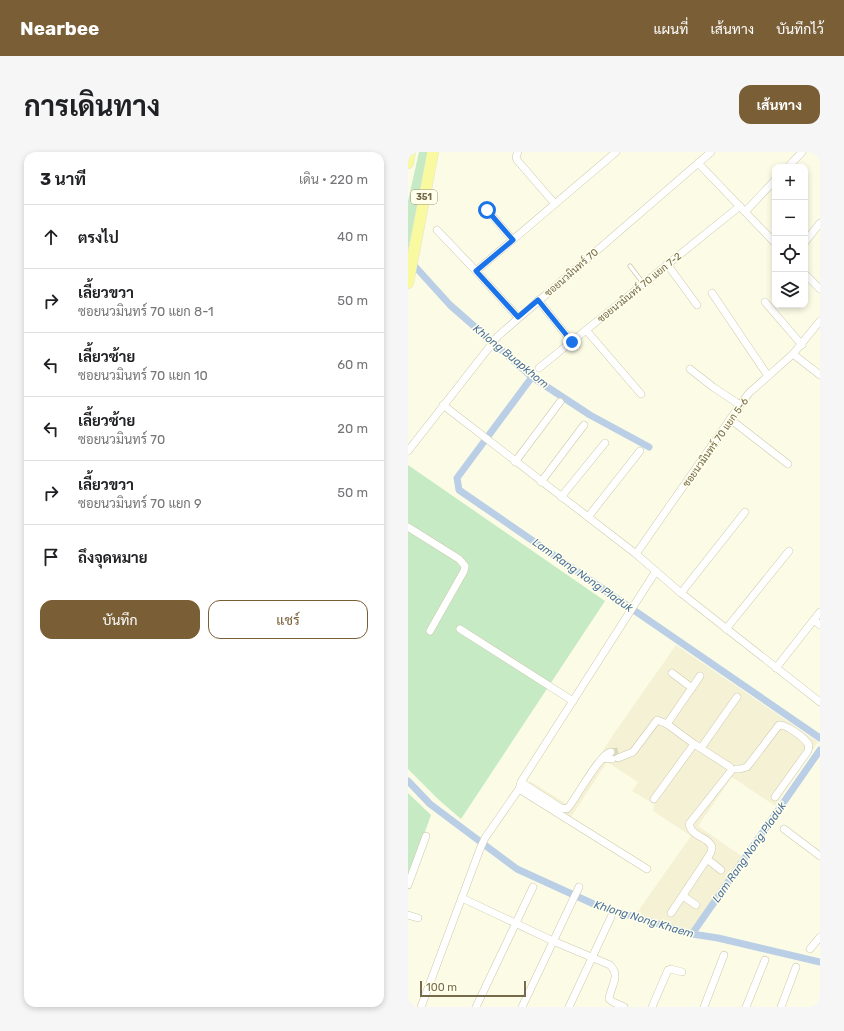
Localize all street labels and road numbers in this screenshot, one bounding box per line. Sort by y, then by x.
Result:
road number: 351 [411,190,437,204]
street label: ซอยนวมินทร์ 70 [541,245,601,299]
street label: ซอยนวมินทร์ 70 แยก 7-2 [594,249,684,325]
street label: ซอยนวมินทร์ 70 แยก 5-6 [679,395,751,489]

